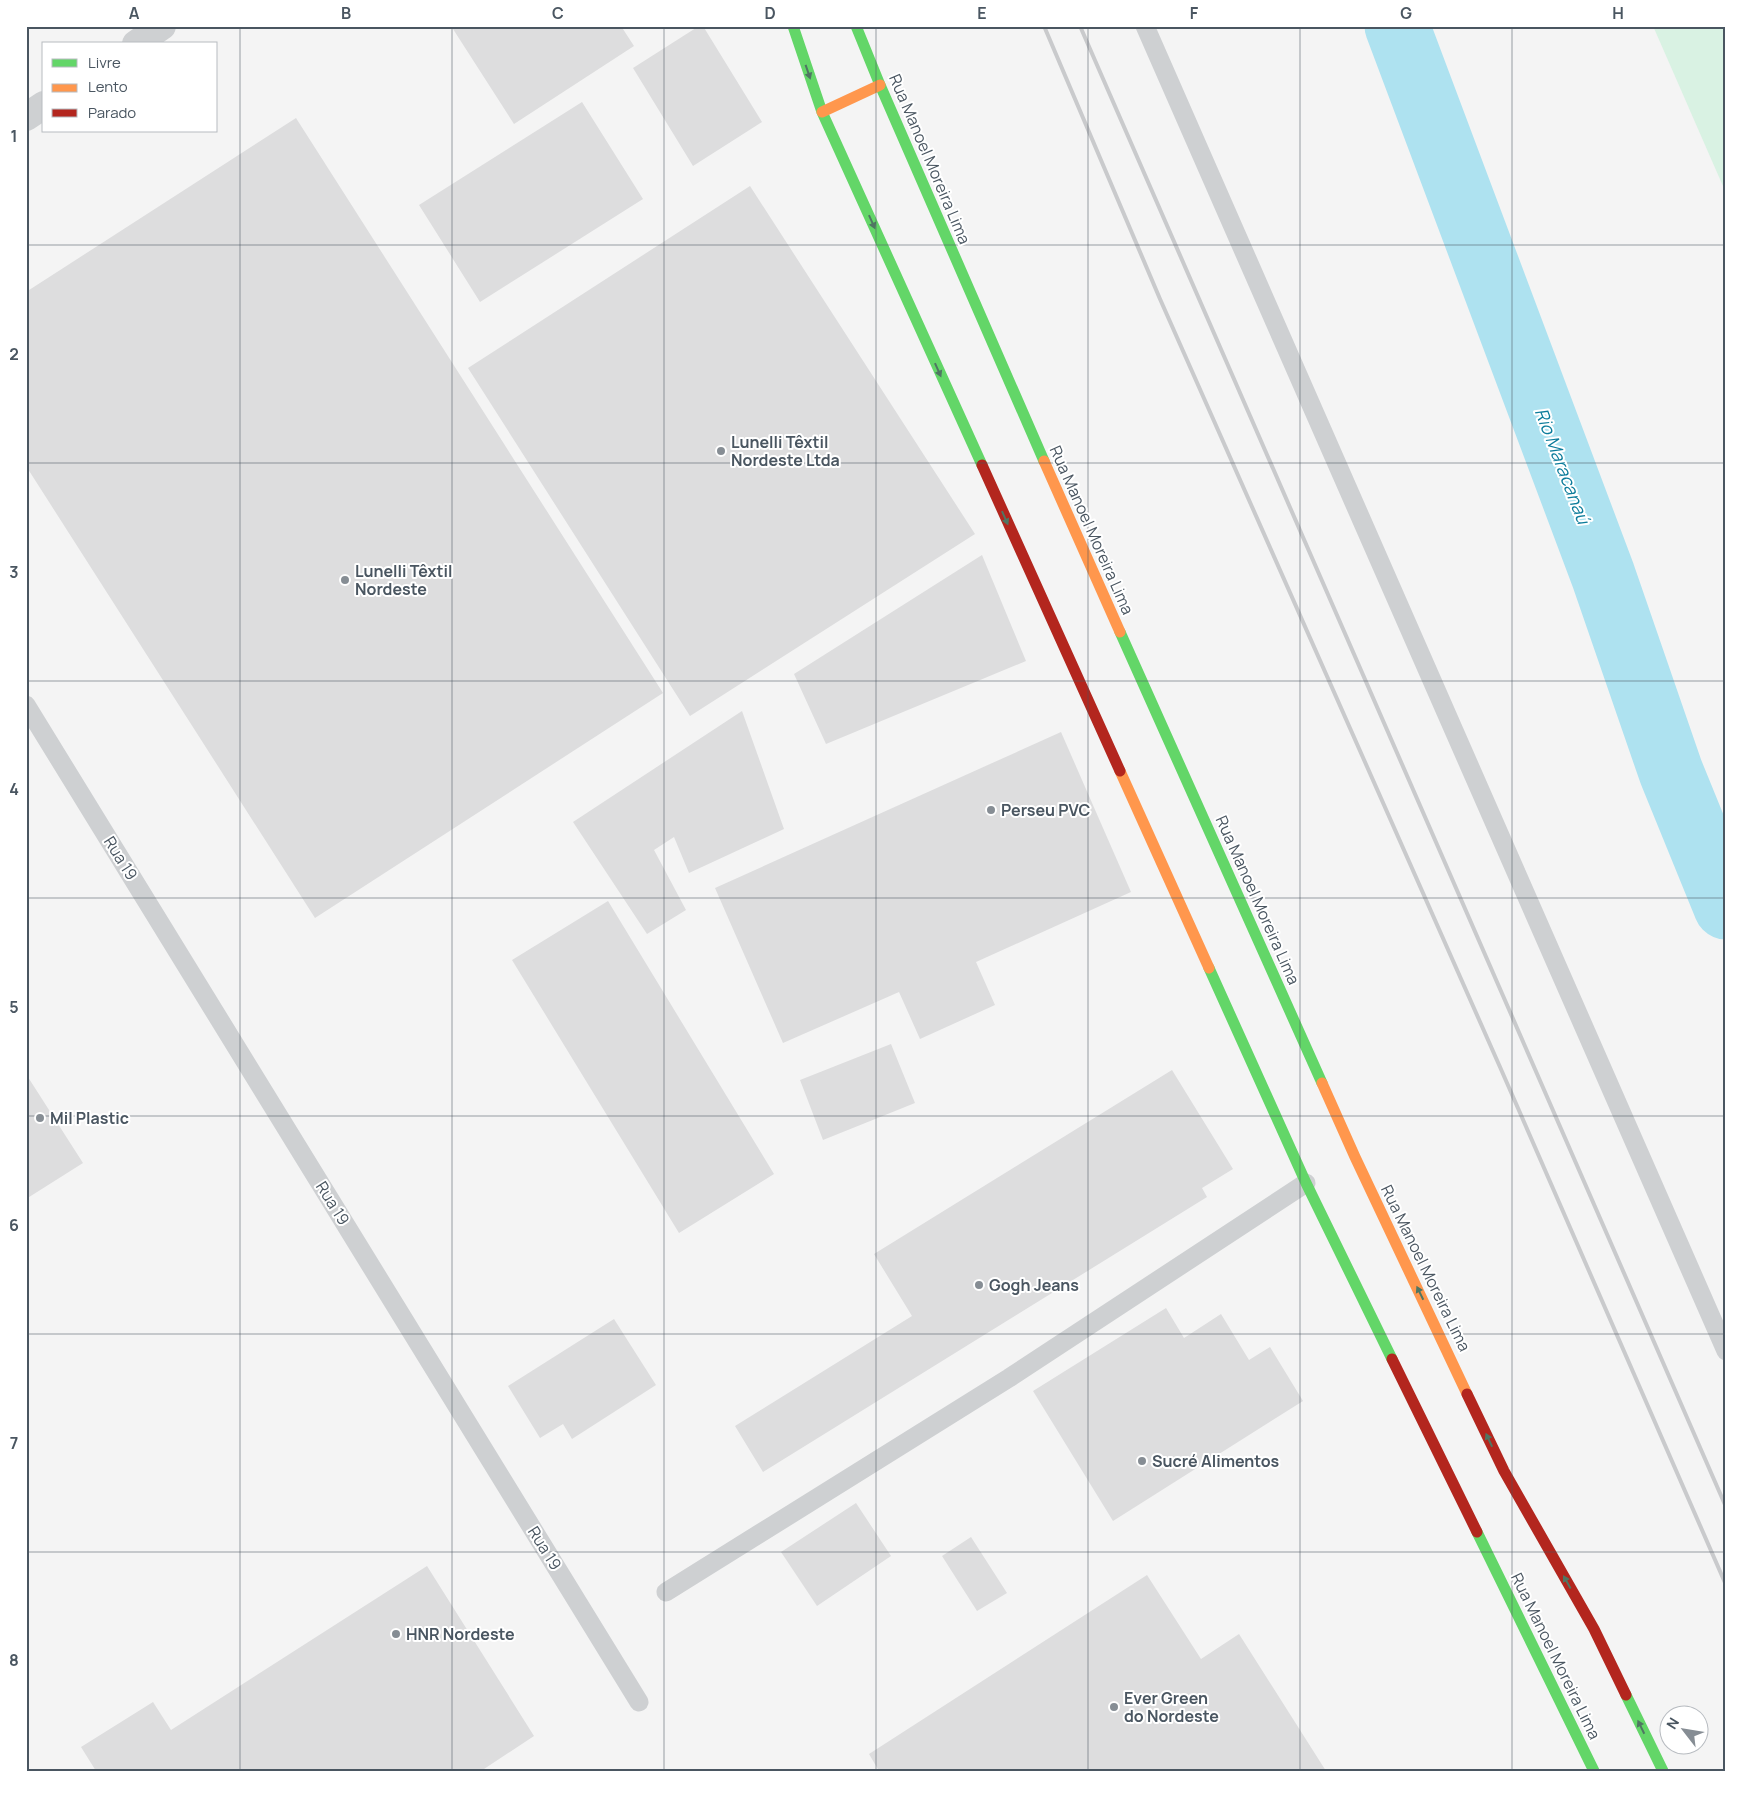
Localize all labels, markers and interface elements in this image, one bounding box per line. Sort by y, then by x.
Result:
text: A [129,2,140,24]
text: B [341,2,351,24]
text: C [552,2,564,24]
text: D [764,2,776,24]
text: E [977,2,987,24]
text: F [1190,2,1199,24]
text: G [1400,2,1412,24]
text: H [1612,2,1624,24]
legend [42,42,218,132]
text: Livre [88,52,121,73]
one-way arrow [805,65,813,80]
street label: Rua Manoel Moreira Lima [884,71,976,247]
text: Lento [88,76,128,97]
text: Parado [88,102,136,123]
text: 1 [10,125,18,147]
one-way arrow [868,215,876,229]
text: 2 [9,343,19,365]
one-way arrow [935,363,943,377]
water label: Rio Maracanaú [1530,404,1597,528]
place label: Lunelli Têxtil Nordeste Ltda [731,431,840,471]
street label: Rua Manoel Moreira Lima [1045,442,1139,618]
marker: Lunelli Têxtil Nordeste Ltda [715,445,727,457]
one-way arrow [1002,511,1010,525]
place label: Lunelli Têxtil Nordeste [355,560,452,600]
text: 3 [9,561,19,583]
marker: Lunelli Têxtil Nordeste [339,574,351,586]
text: 4 [9,778,19,800]
place label: Perseu PVC [1001,799,1090,821]
marker: Perseu PVC [985,804,997,816]
street label: Rua Manoel Moreira Lima [1211,812,1305,988]
street label: Rua 19 [99,832,143,884]
text: 5 [9,996,19,1018]
place label: Mil Plastic [50,1107,129,1129]
marker: Mil Plastic [34,1112,46,1124]
street label: Rua 19 [311,1177,355,1229]
street label: Rua Manoel Moreira Lima [1376,1181,1476,1355]
text: 6 [9,1214,19,1236]
place label: Gogh Jeans [989,1274,1079,1296]
marker: Gogh Jeans [973,1279,985,1291]
one-way arrow [1416,1286,1424,1300]
text: 7 [10,1432,18,1454]
one-way arrow [1485,1433,1493,1447]
place label: Sucré Alimentos [1152,1450,1279,1472]
marker: Sucré Alimentos [1136,1455,1148,1467]
street label: Rua 19 [523,1522,567,1574]
street label: Rua Manoel Moreira Lima [1506,1569,1606,1743]
one-way arrow [1563,1576,1572,1589]
place label: HNR Nordeste [406,1623,515,1645]
marker: HNR Nordeste [390,1628,402,1640]
text: 8 [9,1649,19,1671]
place label: Ever Green do Nordeste [1124,1687,1219,1727]
marker: Ever Green do Nordeste [1108,1701,1120,1713]
north arrow [1660,1704,1710,1754]
text: N [1662,1714,1683,1732]
one-way arrow [1637,1720,1645,1734]

